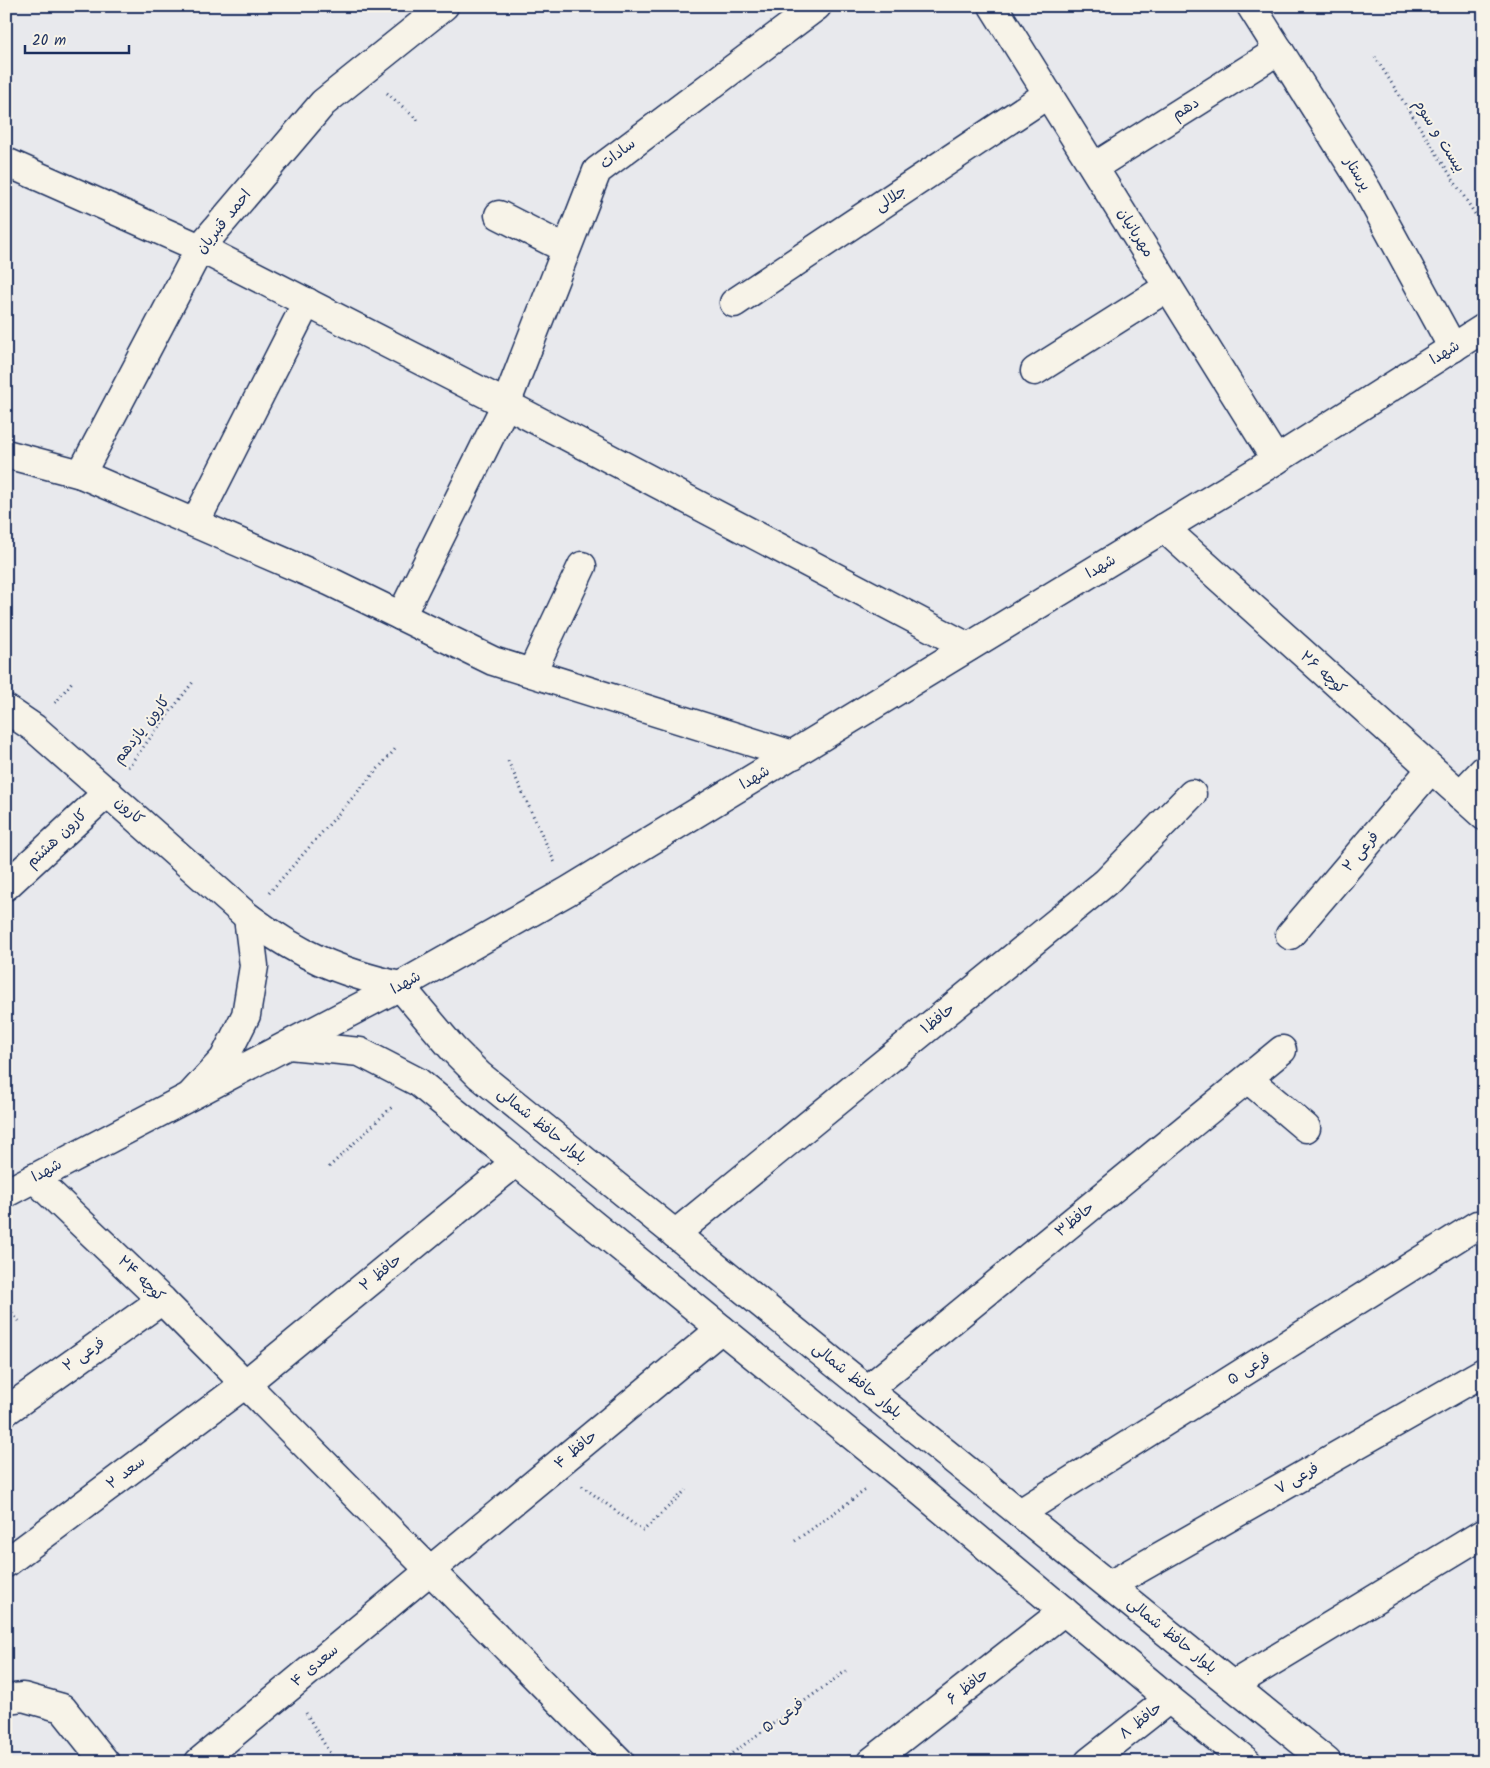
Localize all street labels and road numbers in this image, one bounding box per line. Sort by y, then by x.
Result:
street label: دهم [1168,91,1204,127]
street label: بیست و سوم [1407,95,1471,177]
street label: سادات [595,132,641,176]
street label: پرستار [1337,151,1377,196]
street label: جلالی [870,180,912,218]
street label: احمد قنبریان [190,184,258,260]
street label: مهربانیان [1110,204,1160,262]
street label: شهدا [1425,334,1465,372]
street label: شهدا [1081,549,1121,585]
street label: کوچه ۲۶ [1294,645,1352,701]
street label: کارون یازدهم [107,691,177,769]
street label: شهدا [735,760,775,796]
street label: کارون [109,791,149,831]
street label: کارون هشتم [21,804,93,874]
street label: فرعی ۲ [1337,826,1385,878]
street label: شهدا [386,965,426,1001]
street label: حافظ۱ [916,998,960,1040]
street label: بلوار حافظ شمالی [492,1082,592,1170]
street label: شهدا [27,1153,67,1189]
street label: حافظ۳ [1050,1196,1100,1244]
street label: حافظ ۲ [354,1248,408,1298]
street label: کوچه ۲۴ [112,1250,170,1308]
street label: فرعی ۲ [58,1332,110,1378]
street label: بلوار حافظ شمالی [807,1337,907,1425]
street label: فرعی ۵ [1223,1346,1275,1392]
street label: حافظ ۴ [549,1425,603,1475]
street label: سعد ۲ [101,1450,151,1496]
street label: فرعی ۷ [1270,1457,1324,1501]
street label: بلوار حافظ شمالی [1122,1592,1222,1680]
street label: سعدی ۴ [286,1639,344,1693]
street label: حافظ ۶ [942,1663,994,1711]
street label: فرعی ۵ [757,1692,809,1740]
street label: حافظ ۸ [1114,1696,1168,1746]

